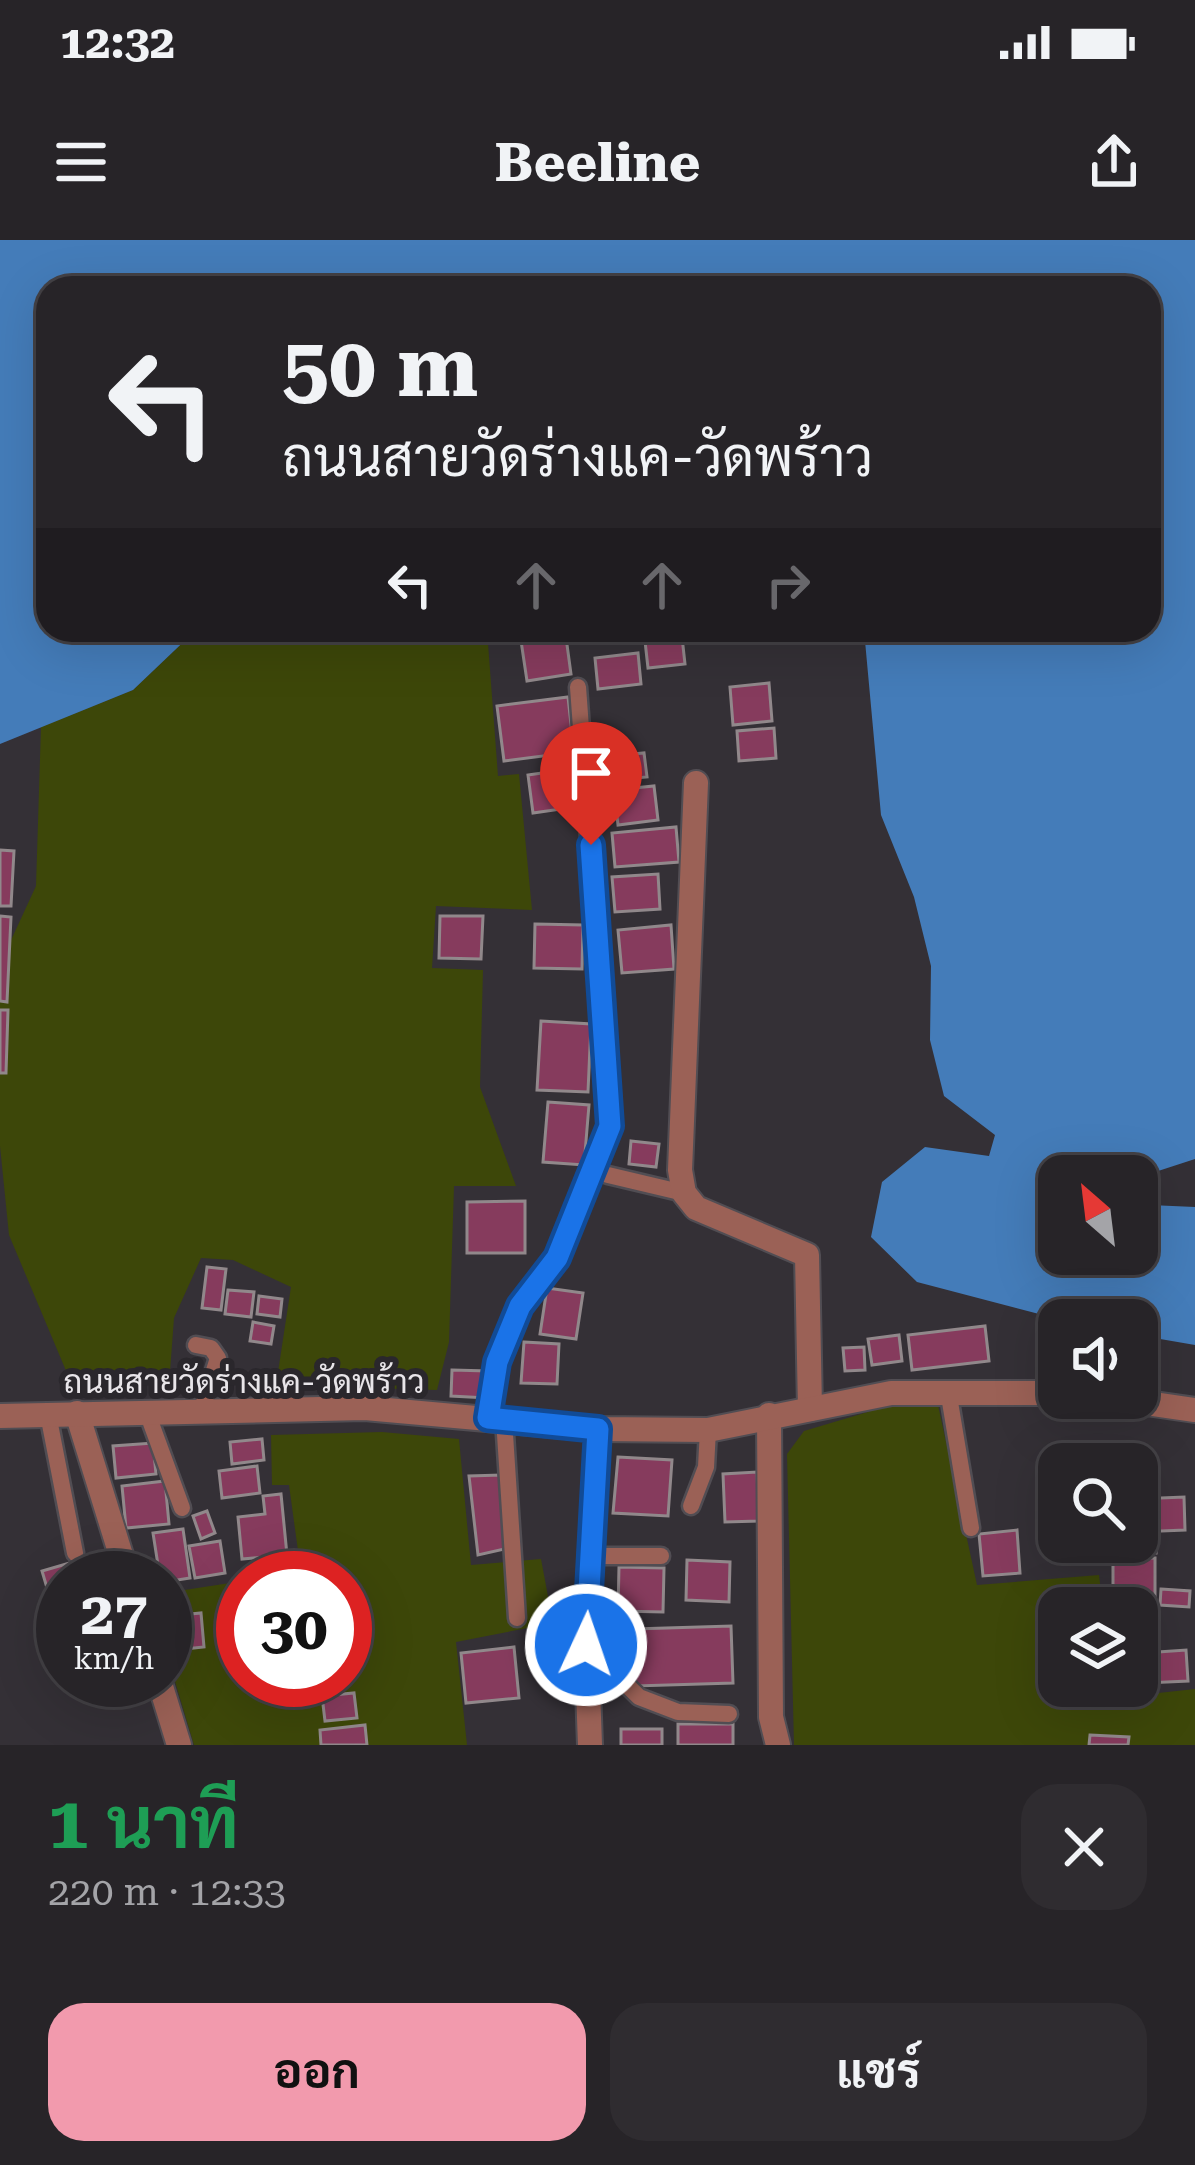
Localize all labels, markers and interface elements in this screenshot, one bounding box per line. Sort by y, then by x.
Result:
text: 12:32 [60,16,175,69]
icon: menu [48,129,114,195]
icon: share [1081,129,1147,195]
text: Beeline [494,131,701,194]
text: 50 m [282,318,478,416]
icon: left [84,324,240,480]
text: ถนนสายวัดร่างแค-วัดพร้าว [282,426,873,489]
icon: left [377,552,443,618]
icon: ahead [503,552,569,618]
icon: ahead [629,552,695,618]
icon: right [755,552,821,618]
pin [540,722,642,845]
icon: arrive [558,740,624,806]
north arrow [1038,1155,1158,1275]
map controls [1038,1155,1158,1707]
button: sound [1038,1299,1158,1419]
street label: ถนนสายวัดร่างแค-วัดพร้าว [63,1361,425,1401]
button: search [1038,1443,1158,1563]
speed limit sign: 30 [216,1551,372,1707]
text: 27 [80,1578,148,1649]
position arrow [523,1582,649,1708]
button: layers [1038,1587,1158,1707]
text: km/h [74,1641,154,1676]
text: 1 นาที [48,1781,239,1866]
button: close [1021,1784,1147,1910]
text: 220 m · 12:33 [48,1869,286,1915]
button: ออก [48,2003,586,2141]
button: แชร์ [610,2003,1147,2141]

